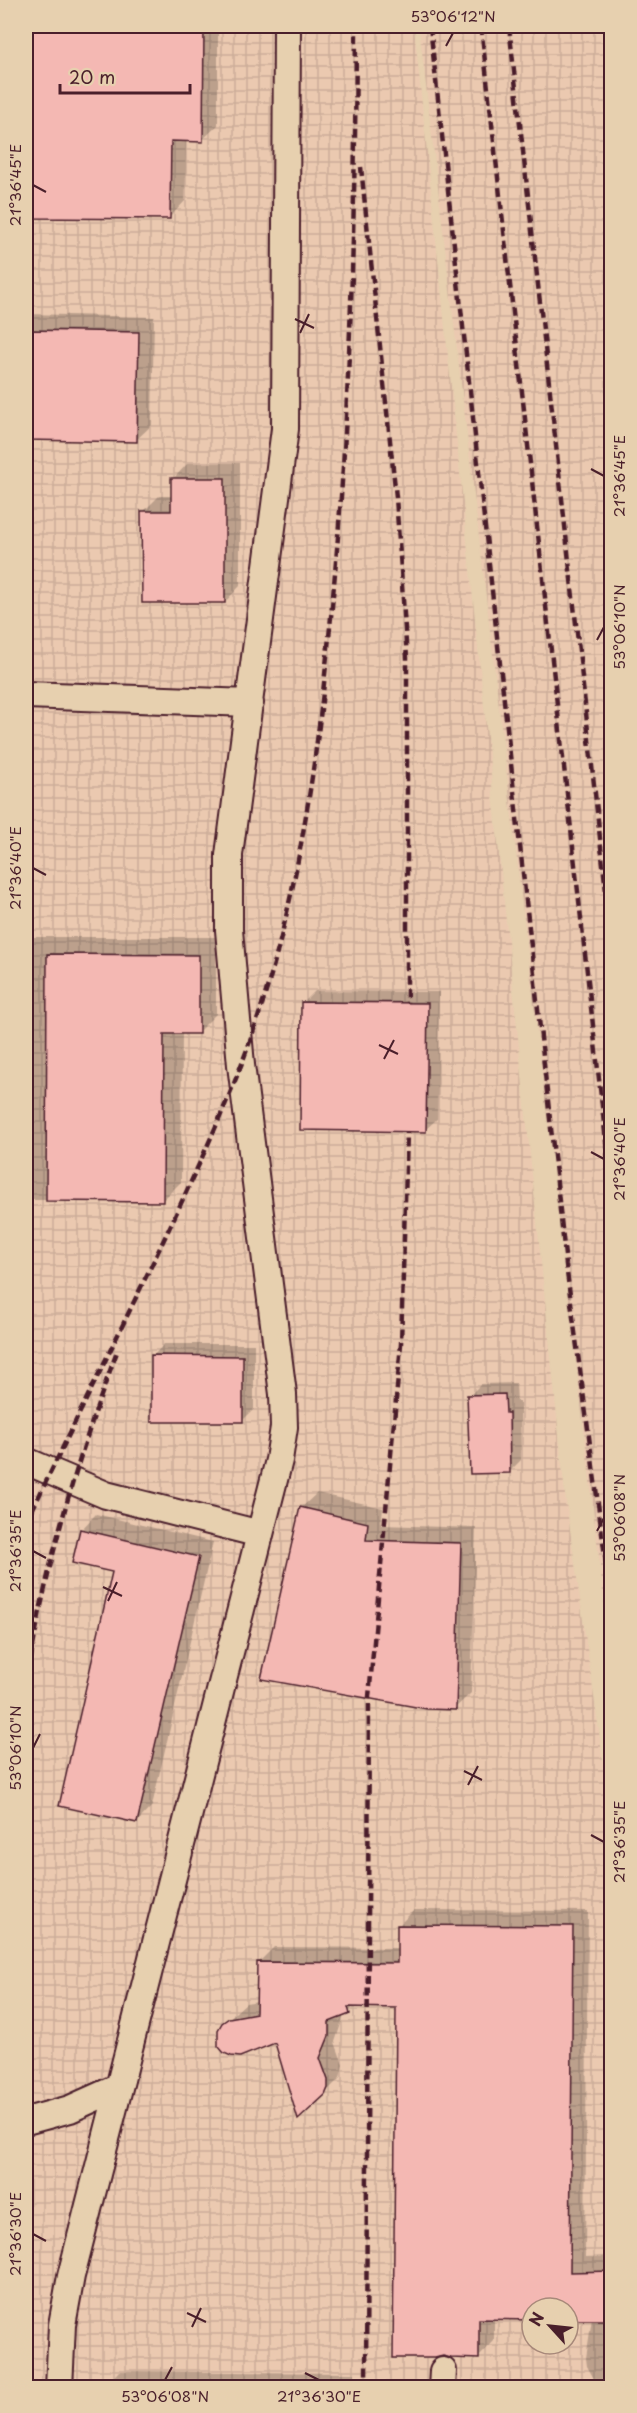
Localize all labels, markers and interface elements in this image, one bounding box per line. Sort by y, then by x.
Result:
text: 53°06'12"N [410,4,496,27]
scale bar [60,57,190,95]
text: 20 m [69,63,115,90]
text: 21°36'45"E [3,144,26,226]
text: 21°36'45"E [607,435,630,517]
text: 53°06'10"N [607,584,630,670]
text: 21°36'40"E [3,826,26,910]
text: 21°36'40"E [607,1117,630,1201]
text: 53°06'08"N [607,1474,630,1562]
text: 21°36'35"E [3,1510,26,1592]
text: 53°06'10"N [3,1705,26,1791]
text: 21°36'35"E [607,1801,630,1883]
text: 21°36'30"E [3,2192,26,2276]
north arrow [520,2296,580,2356]
text: N [522,2308,549,2330]
text: 53°06'08"N [121,2384,209,2407]
text: 21°36'30"E [277,2384,361,2407]

